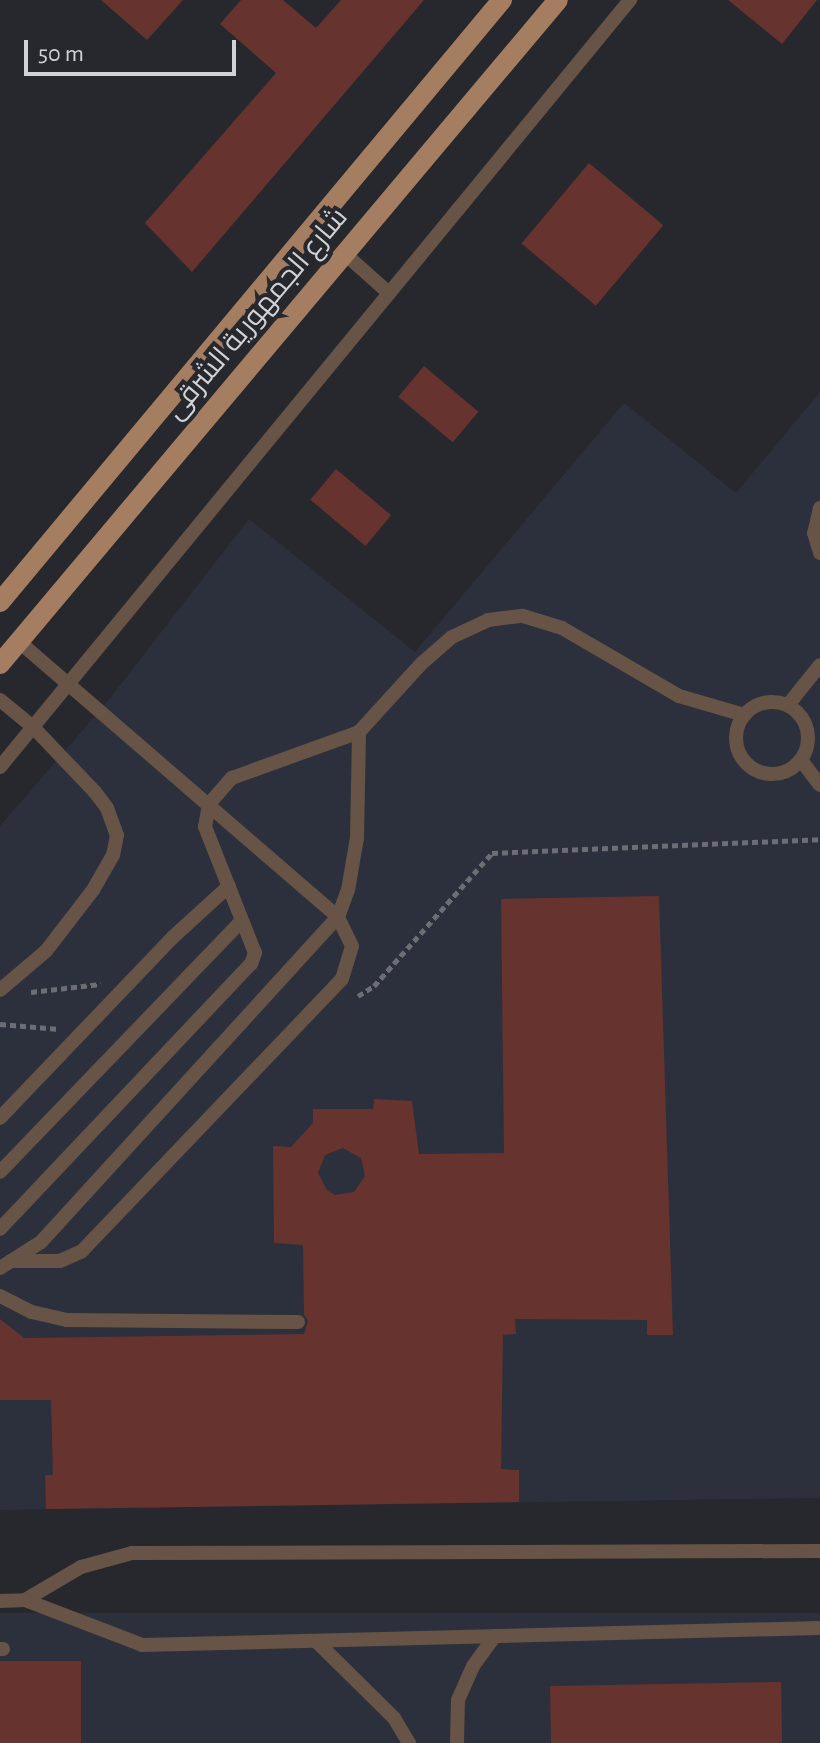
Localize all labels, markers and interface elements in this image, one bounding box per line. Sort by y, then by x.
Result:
scale bar [28,24,240,74]
text: 50 m [38,42,84,66]
street label: شارع الجمهورية الشرقى [159,201,355,427]

